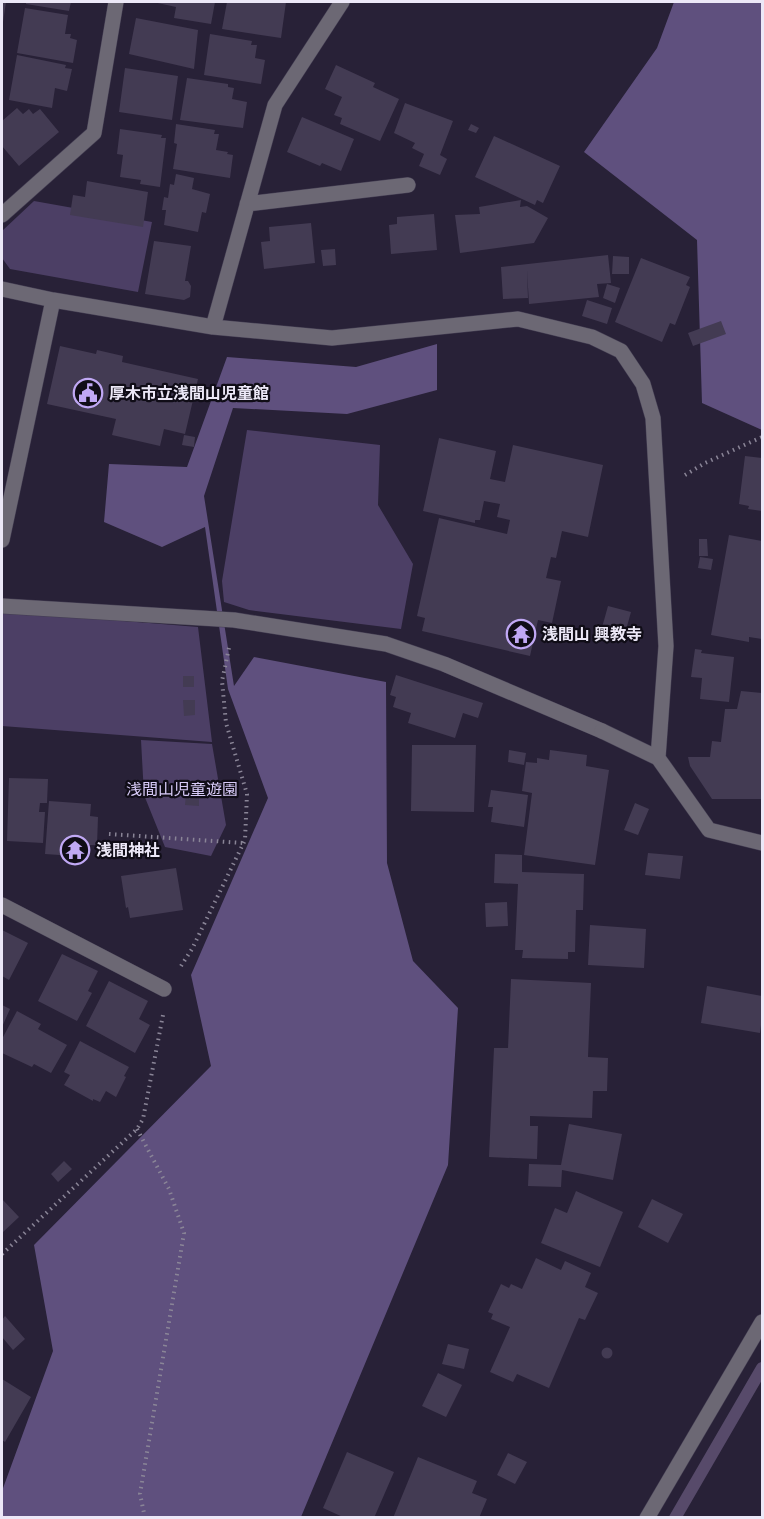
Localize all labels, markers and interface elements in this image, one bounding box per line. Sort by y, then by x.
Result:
public building icon: 厚木市立浅間山児童館 [72,377,104,409]
place label: 厚木市立浅間山児童館 [109,383,269,403]
temple icon: 浅間山 興教寺 [505,618,537,650]
place label: 浅間山 興教寺 [542,624,642,644]
park label: 浅間山児童遊園 [126,779,238,799]
temple icon: 浅間神社 [59,834,91,866]
place label: 浅間神社 [96,840,160,860]

